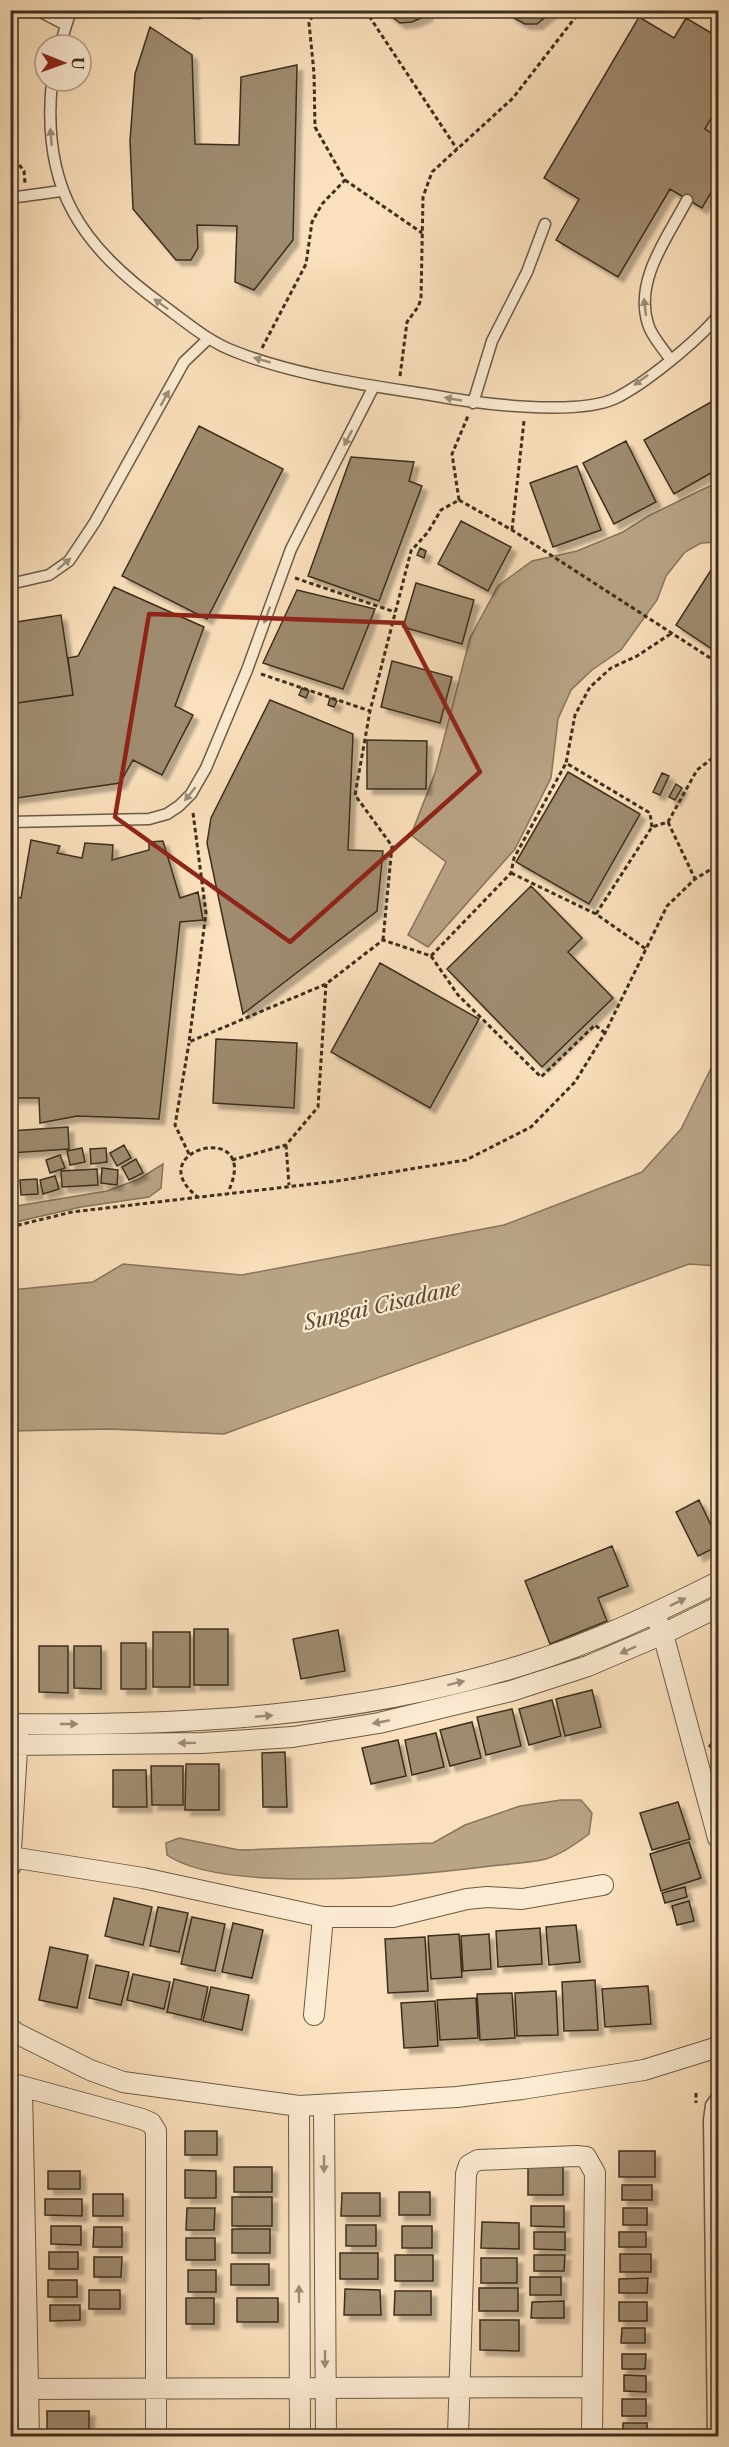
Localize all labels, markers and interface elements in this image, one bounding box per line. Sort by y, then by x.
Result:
north arrow [33,33,93,93]
text: U [68,57,88,70]
one-way arrow [46,127,56,146]
one-way arrow [640,297,650,316]
one-way arrow [153,298,169,310]
one-way arrow [253,355,271,364]
one-way arrow [634,374,650,386]
one-way arrow [160,390,171,406]
one-way arrow [443,394,462,403]
one-way arrow [343,429,353,447]
one-way arrow [56,558,71,571]
one-way arrow [262,606,271,624]
one-way arrow [184,786,197,801]
water label: Sungai Cisadane [299,1275,464,1336]
one-way arrow [670,1598,687,1607]
one-way arrow [619,1646,637,1655]
one-way arrow [446,1677,465,1687]
one-way arrow [254,1711,273,1720]
one-way arrow [371,1718,390,1727]
one-way arrow [59,1719,78,1729]
one-way arrow [178,1738,197,1748]
one-way arrow [319,2154,329,2173]
one-way arrow [294,2285,304,2304]
one-way arrow [321,2349,330,2368]

